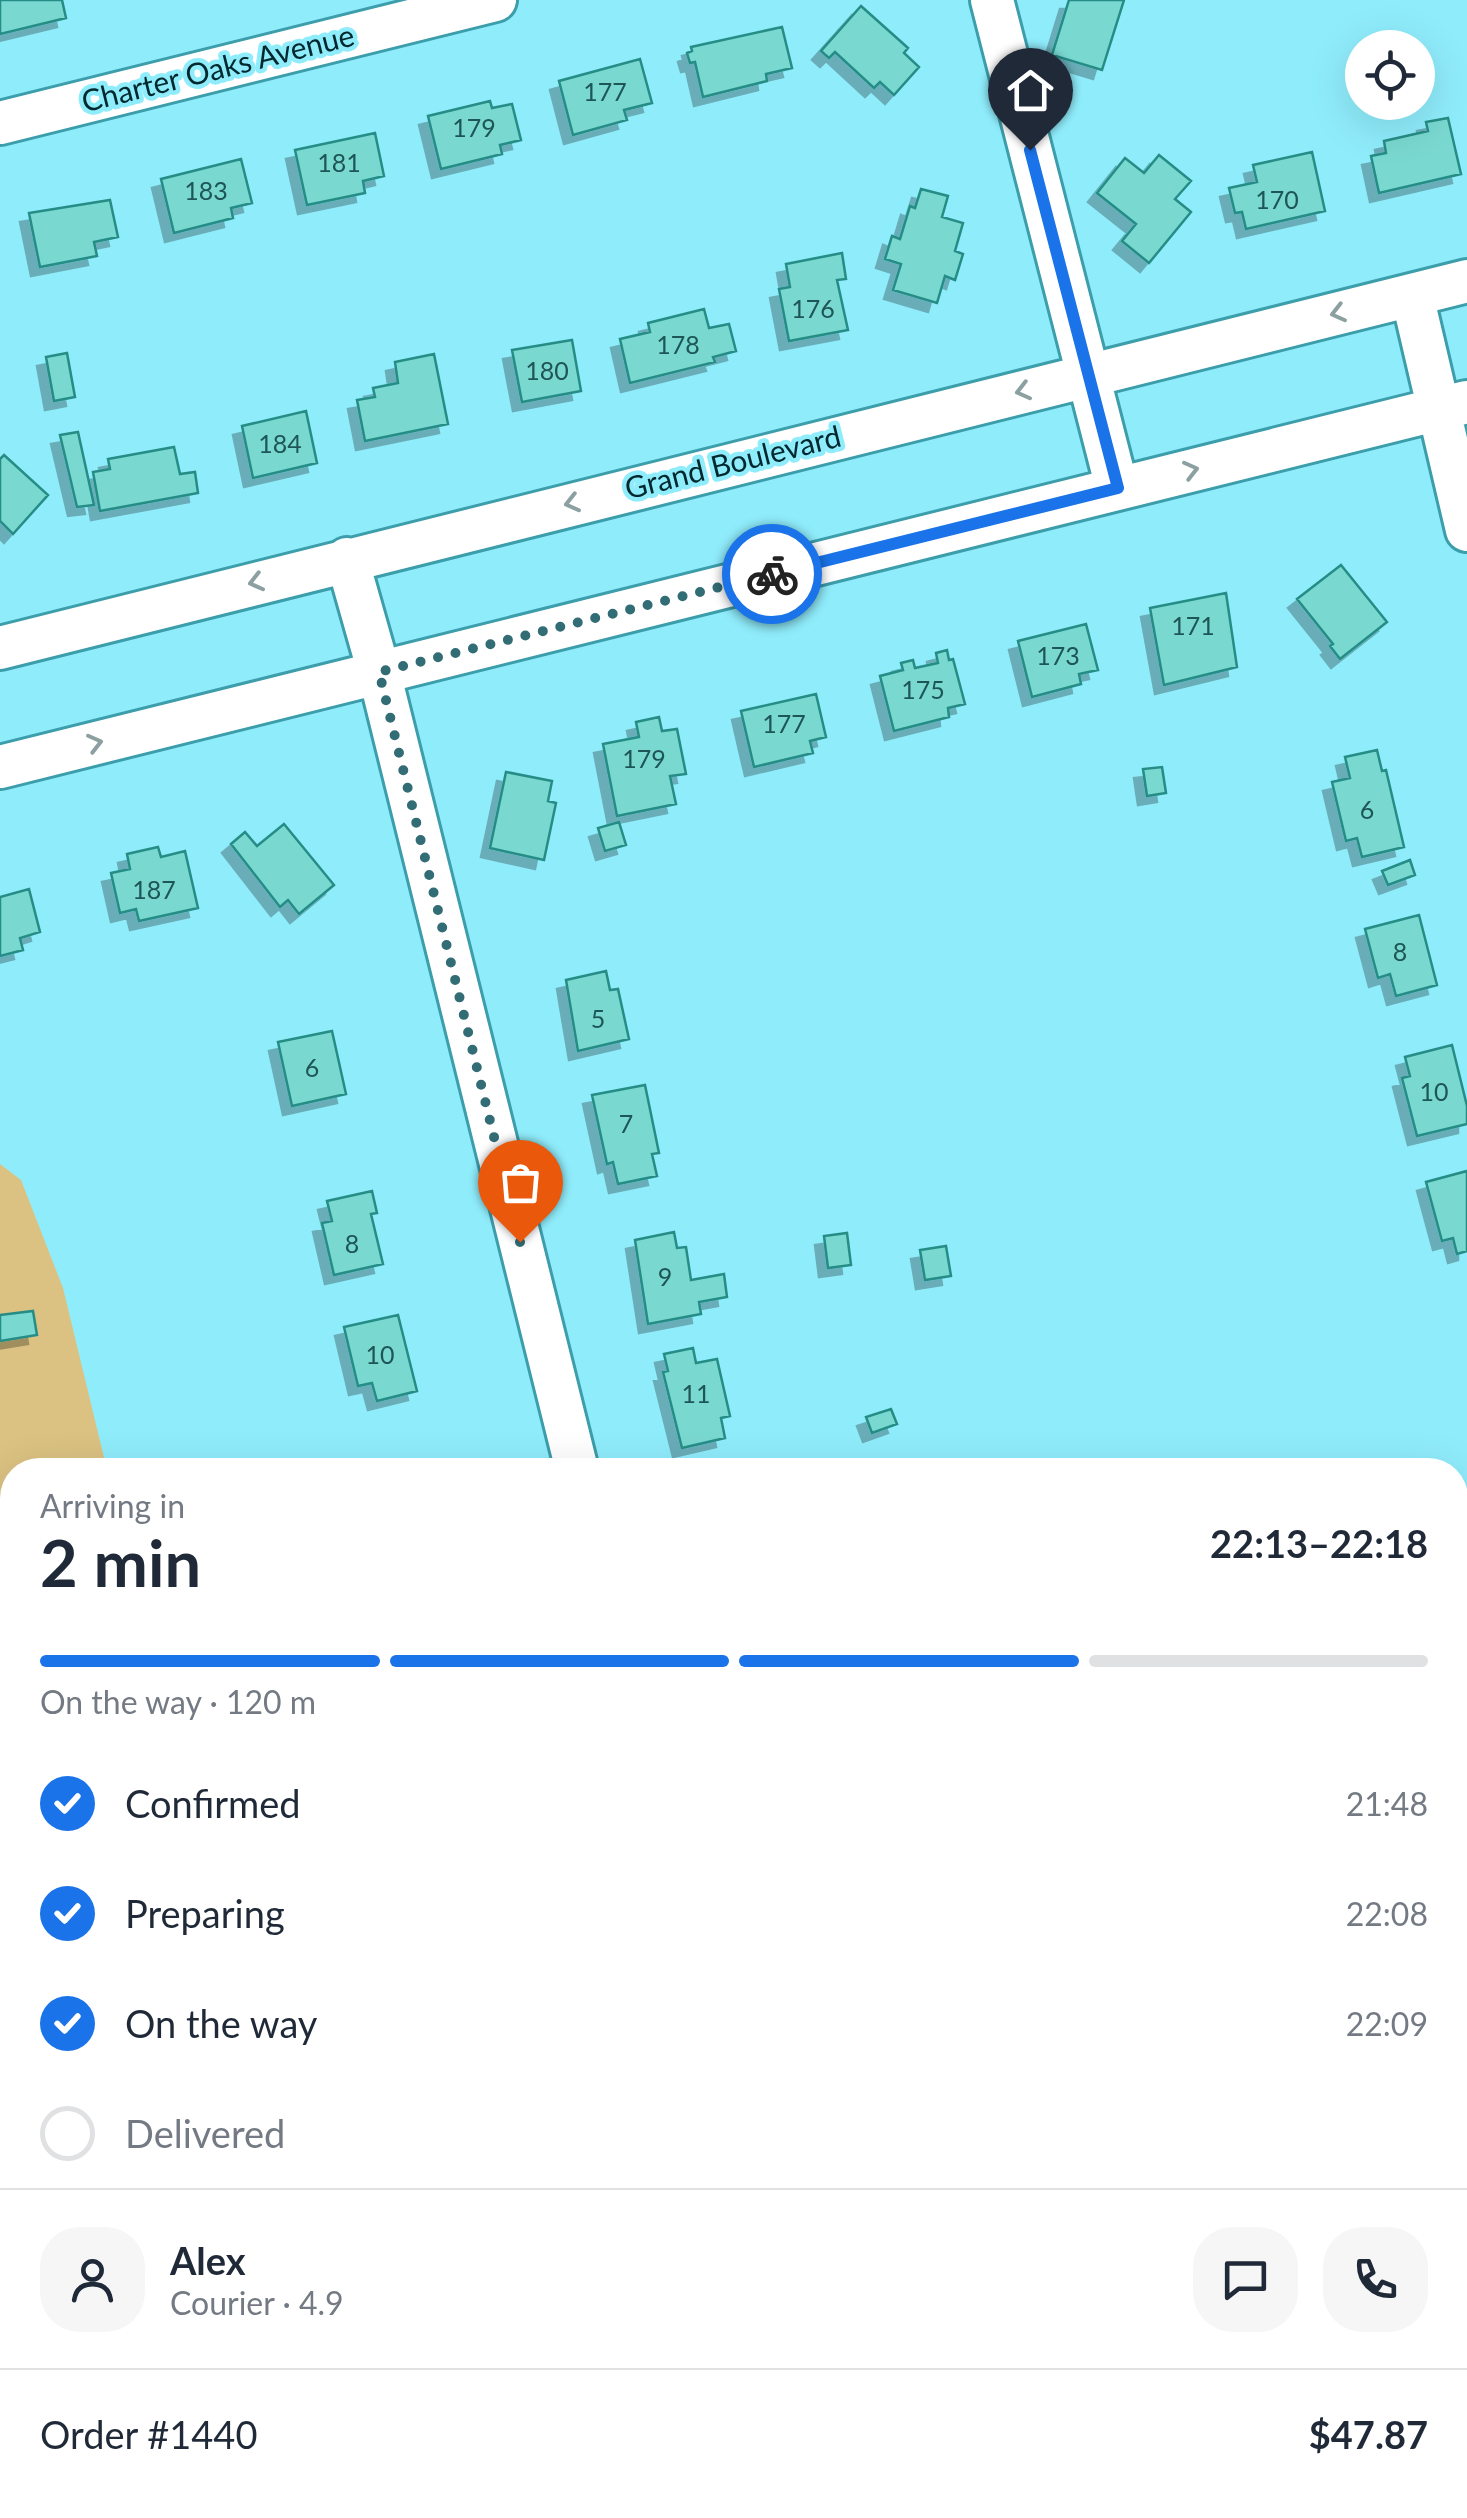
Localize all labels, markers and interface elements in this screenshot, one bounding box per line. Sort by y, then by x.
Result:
street label: Charter Oaks Avenue [77,16,358,118]
map controls [1345,30,1435,120]
button: locate [1345,30,1435,120]
pin [988,48,1073,151]
icon: home [1003,63,1058,118]
house number: 177 [583,76,627,106]
house number: 179 [452,112,496,142]
house number: 181 [317,147,361,177]
house number: 183 [184,175,228,205]
house number: 170 [1255,184,1299,214]
house number: 176 [791,293,835,323]
one-way arrow [1330,301,1347,322]
house number: 178 [656,329,700,359]
house number: 180 [525,355,569,385]
one-way arrow [1015,379,1032,400]
street label: Grand Boulevard [621,417,844,505]
house number: 184 [258,428,302,458]
one-way arrow [1182,461,1199,482]
one-way arrow [564,492,581,513]
courier [722,524,822,624]
icon: bike [745,547,800,602]
one-way arrow [248,571,266,592]
house number: 171 [1171,610,1215,640]
house number: 173 [1036,640,1080,670]
house number: 175 [901,674,945,704]
house number: 177 [762,708,806,738]
one-way arrow [86,734,103,755]
house number: 179 [622,743,666,773]
house number: 6 [1360,794,1374,824]
house number: 187 [132,874,176,904]
house number: 8 [1393,936,1407,966]
house number: 5 [591,1003,605,1033]
house number: 6 [305,1052,319,1082]
house number: 10 [1419,1076,1449,1106]
house number: 7 [619,1108,633,1138]
pin [478,1140,563,1243]
icon: bag [493,1155,548,1210]
house number: 8 [345,1228,359,1258]
house number: 9 [658,1261,672,1291]
house number: 10 [365,1339,395,1369]
house number: 11 [681,1378,711,1408]
text: Arriving in [40,1486,185,1525]
text: 22:13–22:18 [1210,1520,1428,1566]
text: 2 min [40,1523,201,1601]
text: On the way · 120 m [40,1682,316,1721]
icon: check [40,1776,95,1831]
text: Confirmed [125,1780,301,1826]
text: 21:48 [1346,1784,1428,1823]
icon: check [40,1886,95,1941]
text: Preparing [125,1890,285,1936]
text: 22:08 [1346,1894,1428,1933]
icon: check [40,1996,95,2051]
text: On the way [125,2000,317,2046]
text: 22:09 [1346,2004,1428,2043]
text: Delivered [125,2110,285,2156]
button: person [40,2227,145,2332]
button: chat [1193,2227,1298,2332]
button: phone [1323,2227,1428,2332]
text: Alex [170,2237,246,2283]
text: Courier · 4.9 [170,2283,344,2322]
text: Order #1440 [40,2411,257,2457]
text: $47.87 [1309,2411,1428,2457]

